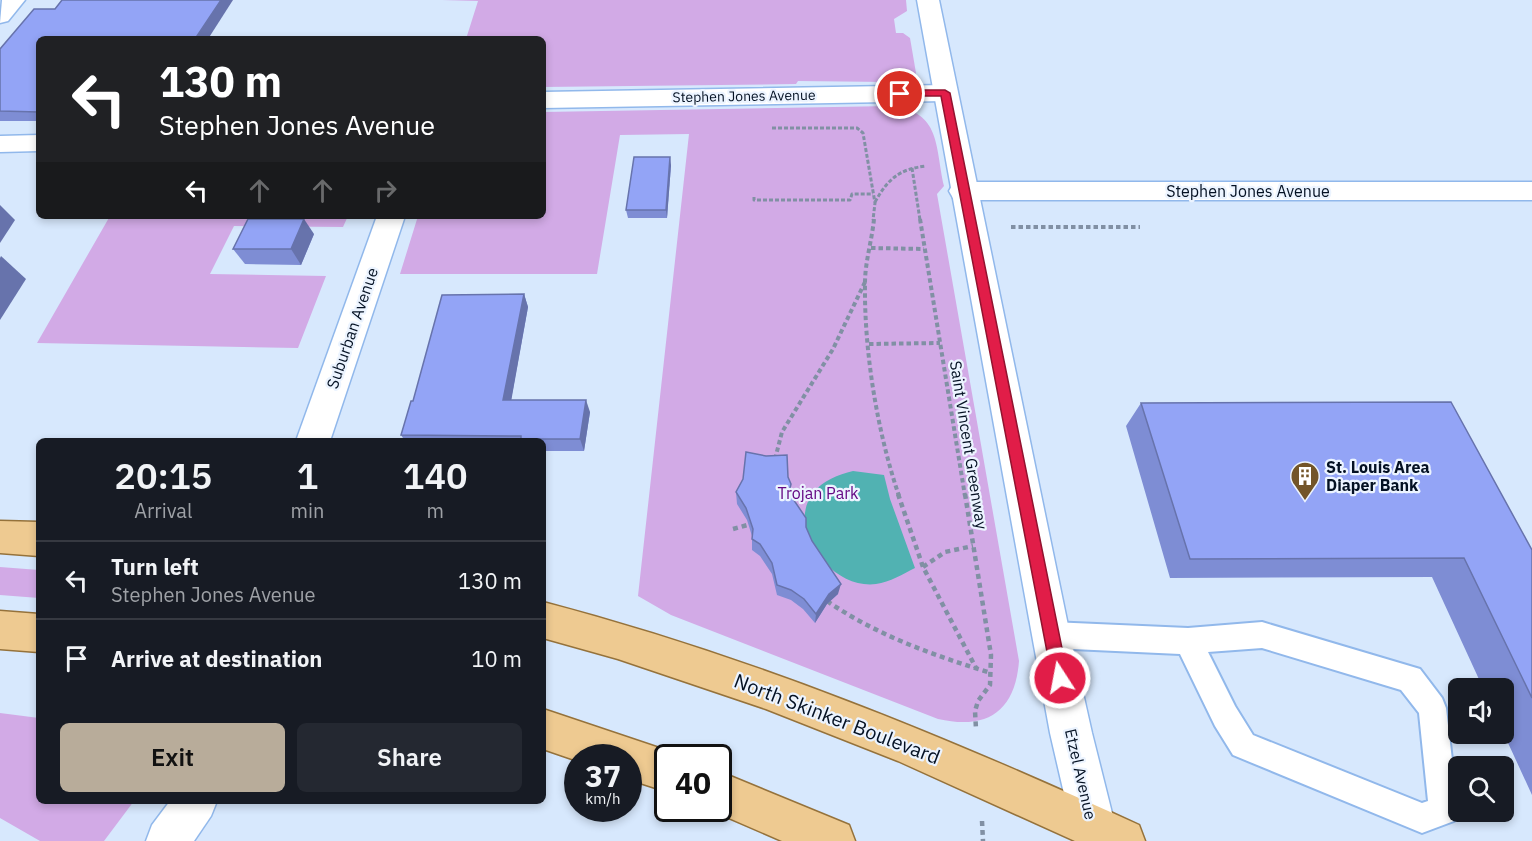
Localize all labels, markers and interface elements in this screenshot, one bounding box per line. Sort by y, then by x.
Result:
text: 130 m [159,54,282,109]
icon: left [60,60,138,138]
pin [874,68,925,119]
icon: arrive [883,77,916,110]
street label: Stephen Jones Avenue [672,86,816,106]
text: Stephen Jones Avenue [159,107,435,142]
icon: left [180,174,213,207]
icon: ahead [243,174,276,207]
icon: ahead [306,174,339,207]
icon: right [369,174,402,207]
street label: Stephen Jones Avenue [1166,181,1330,201]
street label: Suburban Avenue [322,265,382,391]
street label: Saint Vincent Greenway [946,359,992,531]
text: 20:15 [114,452,212,499]
text: 1 [297,452,318,499]
text: 140 [403,452,468,499]
place label: St. Louis Area Diaper Bank [1326,457,1430,495]
building icon: St. Louis Area Diaper Bank [1289,460,1321,502]
park label: Trojan Park [778,483,859,503]
text: Arrival [134,497,192,524]
text: min [291,497,324,524]
text: m [426,497,444,524]
text: Turn left [111,552,199,581]
icon: left [60,564,93,597]
text: 130 m [458,566,522,595]
text: Stephen Jones Avenue [111,581,316,608]
icon: arrive [60,642,93,675]
text: Arrive at destination [111,644,322,673]
text: 10 m [471,644,522,673]
position arrow [1028,646,1092,710]
street label: North Skinker Boulevard [730,667,944,770]
map controls [1448,678,1514,822]
button: sound [1448,678,1514,744]
button: Exit [60,723,285,792]
button: Share [297,723,522,792]
street label: Etzel Avenue [1061,727,1101,822]
speed limit sign: 40 [654,744,732,822]
text: 37 [585,756,621,795]
button: search [1448,756,1514,822]
text: km/h [585,789,621,808]

